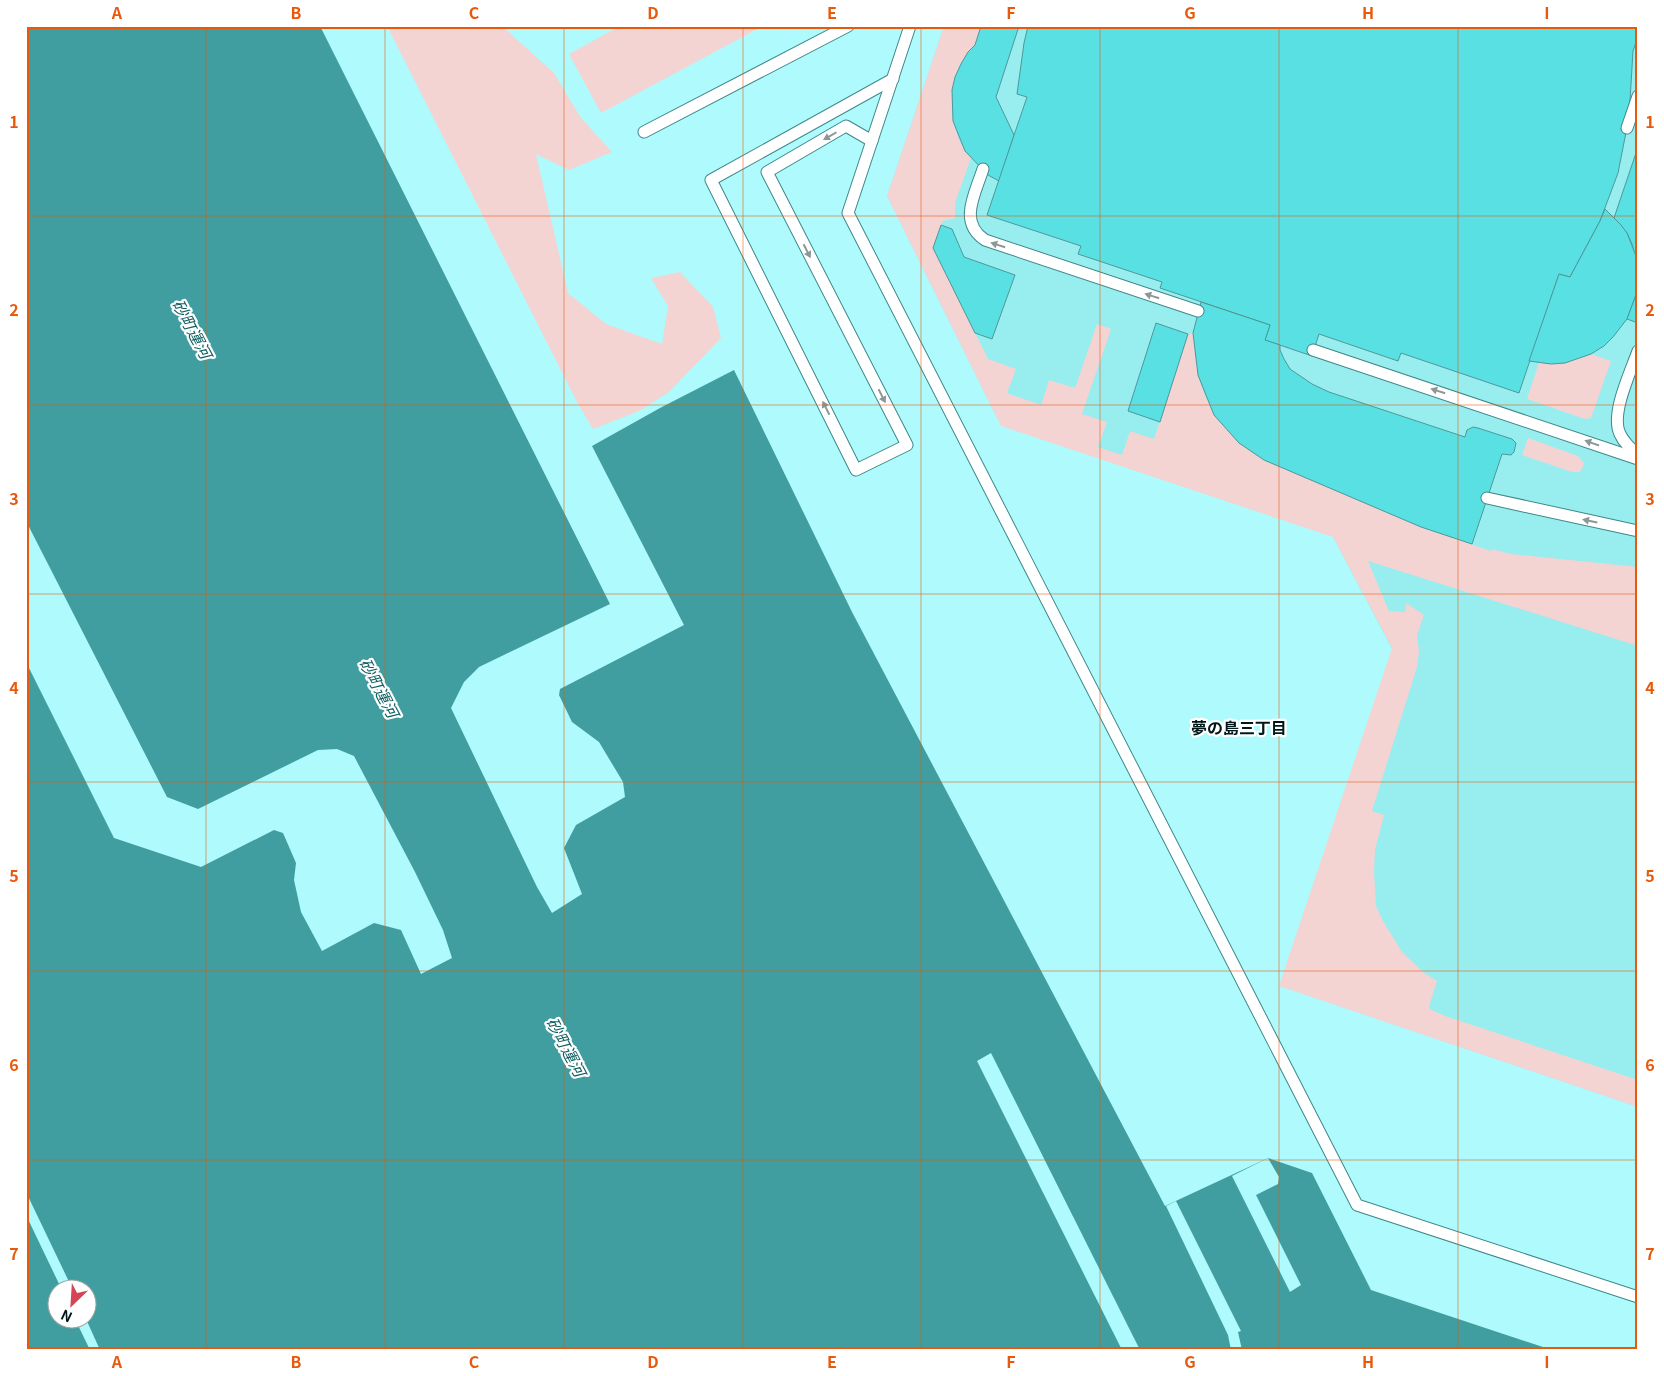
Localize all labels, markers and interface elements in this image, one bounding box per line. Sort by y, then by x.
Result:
text: A [111,0,123,24]
text: B [291,0,302,24]
text: C [469,0,480,24]
text: D [647,0,659,24]
text: E [827,0,837,24]
text: F [1006,0,1016,24]
text: G [1184,0,1196,24]
text: H [1362,0,1374,24]
text: I [1544,0,1550,24]
text: 1 [9,109,19,133]
text: 1 [1645,109,1655,133]
one-way arrow [823,131,836,140]
one-way arrow [990,240,1005,248]
one-way arrow [803,244,811,259]
one-way arrow [1144,292,1159,299]
water label: 砂町運河 [167,295,220,365]
text: 2 [9,297,19,321]
text: 2 [1645,297,1655,321]
one-way arrow [1430,387,1445,395]
one-way arrow [878,389,886,403]
one-way arrow [821,401,829,415]
one-way arrow [1584,439,1599,446]
text: 3 [9,486,19,510]
text: 3 [1645,486,1655,510]
one-way arrow [1583,517,1598,525]
water label: 砂町運河 [354,654,407,724]
text: 4 [9,675,19,699]
text: 4 [1645,675,1655,699]
district label: 夢の島三丁目 [1191,715,1287,739]
text: 5 [9,863,19,887]
text: 5 [1645,863,1655,887]
water label: 砂町運河 [541,1013,594,1083]
text: 6 [9,1052,19,1076]
text: 6 [1645,1052,1655,1076]
text: 7 [9,1241,19,1265]
text: 7 [1645,1241,1655,1265]
north arrow [48,1278,98,1328]
text: N [57,1305,75,1328]
text: A [111,1349,123,1373]
text: B [291,1349,302,1373]
text: C [469,1349,480,1373]
text: D [647,1349,659,1373]
text: E [827,1349,837,1373]
text: F [1006,1349,1016,1373]
text: G [1184,1349,1196,1373]
text: H [1362,1349,1374,1373]
text: I [1544,1349,1550,1373]

